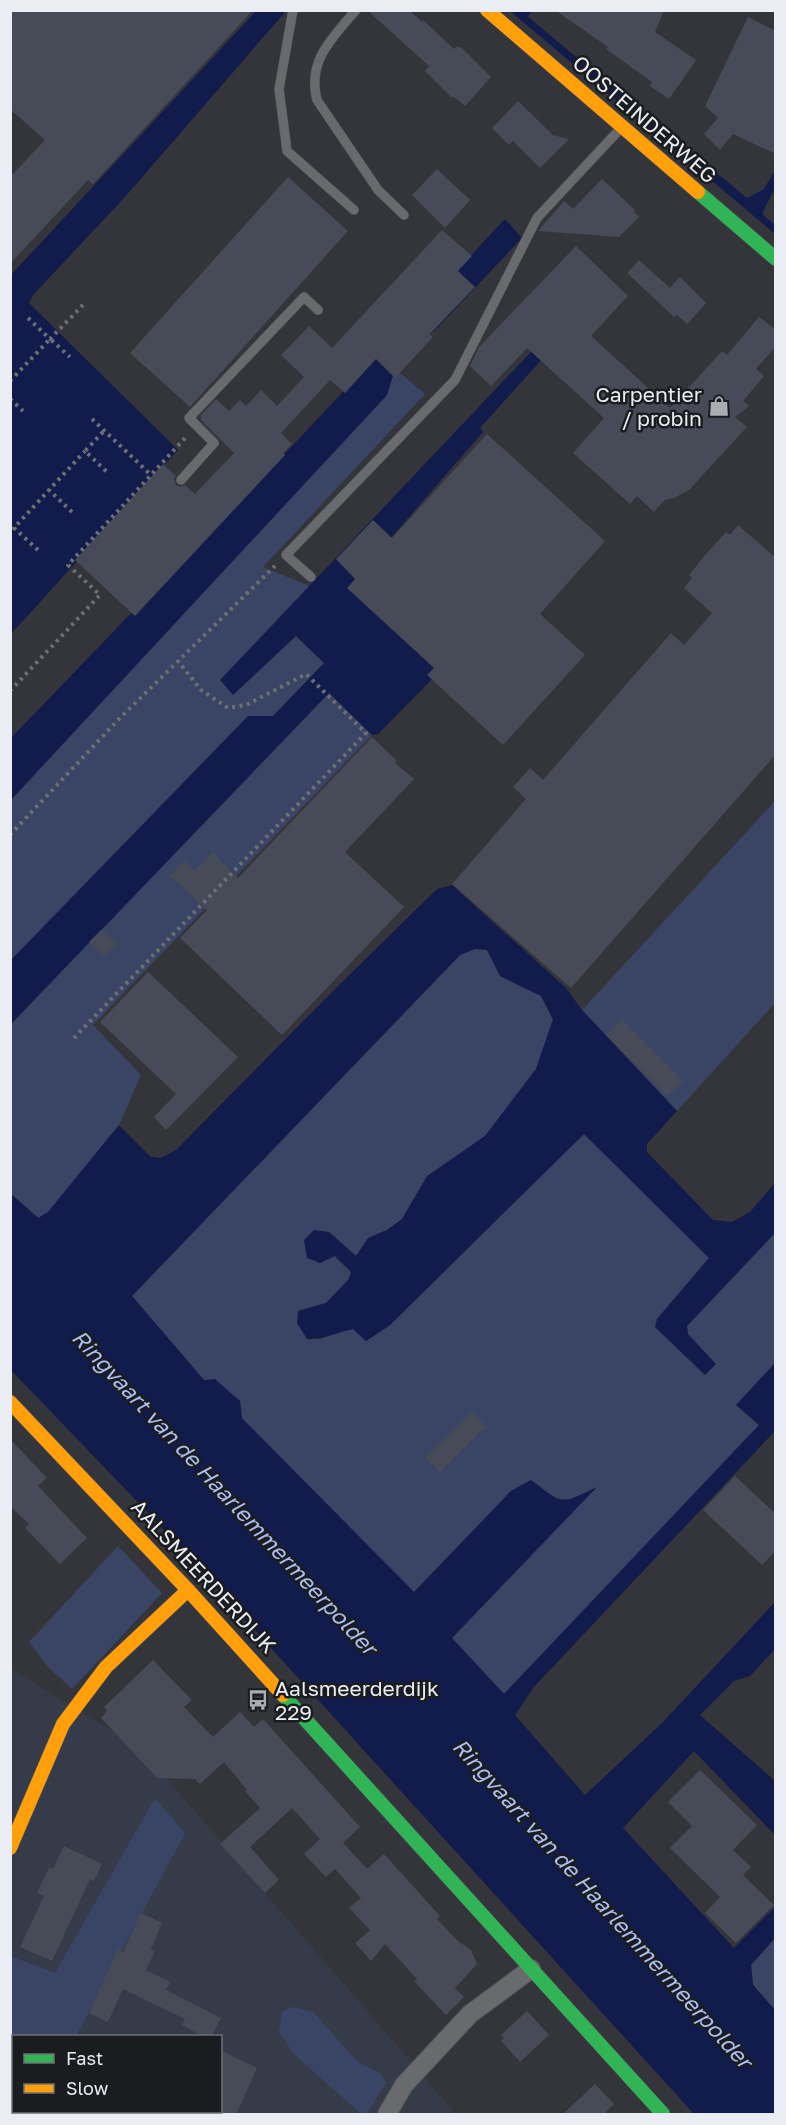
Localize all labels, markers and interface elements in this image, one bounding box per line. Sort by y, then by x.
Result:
street label: OOSTEINDERWEG [568,49,722,189]
place label: Carpentier / probin [595,381,702,431]
shop icon: Carpentier / probin [707,394,731,418]
water label: Ringvaart van de Haarlemmermeerpolder [67,1324,385,1663]
street label: AALSMEERDERDIJK [126,1494,282,1658]
place label: Aalsmeerderdijk 229 [275,1675,439,1725]
bus stop icon: Aalsmeerderdijk 229 [246,1688,270,1712]
water label: Ringvaart van de Haarlemmermeerpolder [448,1732,761,2076]
legend [12,2035,222,2113]
text: Fast [66,2047,103,2069]
text: Slow [66,2077,109,2099]

